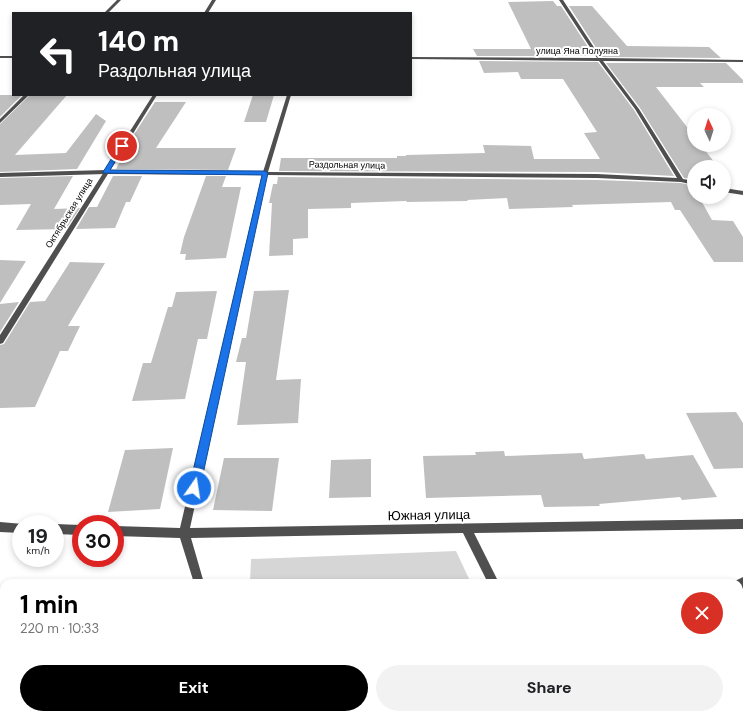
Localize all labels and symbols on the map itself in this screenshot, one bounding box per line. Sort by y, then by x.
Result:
street label: улица Яна Полуяна [536,45,618,57]
north arrow [687,108,731,152]
pin [105,129,139,163]
street label: Раздольная улица [309,158,385,172]
street label: Октябрьская улица [43,176,95,250]
position arrow [173,467,215,509]
street label: Южная улица [388,506,471,524]
speed limit sign: 30 [72,515,124,567]

